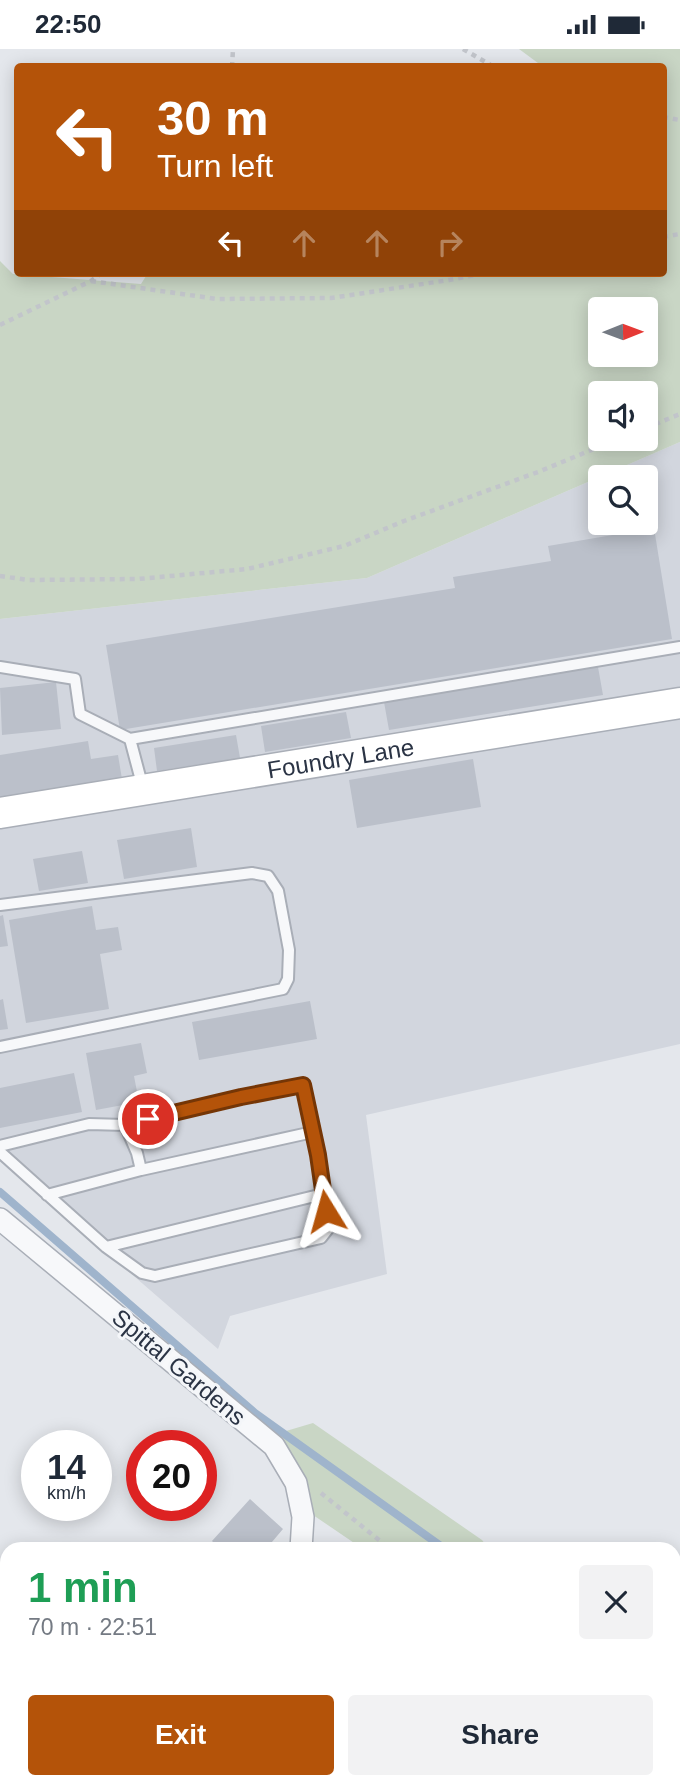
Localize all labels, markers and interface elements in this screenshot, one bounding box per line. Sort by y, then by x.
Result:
text: 22:50 [35,9,102,39]
icon: left [42,91,133,182]
text: 30 m [157,91,269,145]
text: Turn left [157,148,273,184]
icon: left [212,224,250,262]
icon: ahead [285,224,323,262]
icon: ahead [358,224,396,262]
icon: right [431,224,469,262]
north arrow [588,297,658,367]
map controls [588,297,658,535]
button: sound [588,381,658,451]
button: search [588,465,658,535]
street label: Foundry Lane [265,733,416,783]
pin [118,1089,178,1149]
icon: arrive [129,1100,167,1138]
position arrow [289,1174,363,1248]
street label: Spittal Gardens [107,1303,251,1431]
speed limit sign: 20 [126,1430,217,1521]
text: 14 [47,1447,86,1486]
text: km/h [47,1483,86,1503]
text: 1 min [28,1564,138,1611]
button: close [579,1565,653,1639]
text: 70 m · 22:51 [28,1614,157,1640]
button: Exit [28,1695,334,1775]
button: Share [348,1695,653,1775]

